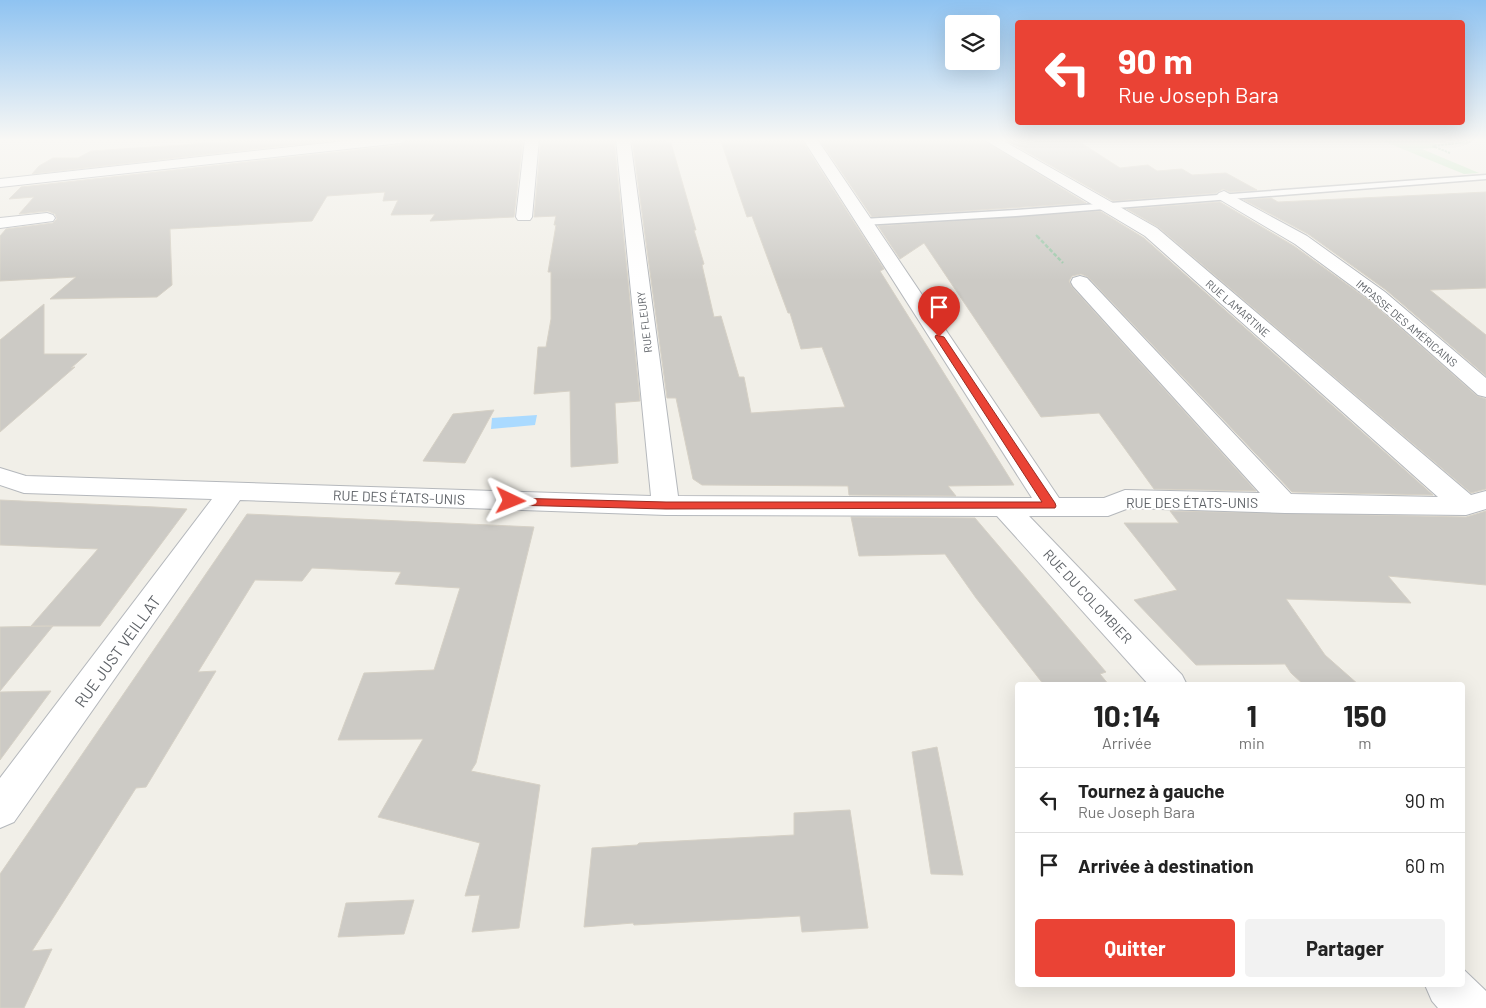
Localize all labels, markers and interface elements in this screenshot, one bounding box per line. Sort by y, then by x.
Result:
map controls [945,15,1000,70]
button: layers [945,15,1000,70]
text: 90 m [1118,39,1193,81]
icon: left [1035,40,1100,105]
text: Rue Joseph Bara [1118,81,1279,107]
street label: RUE LAMARTINE [1203,277,1273,340]
street label: IMPASSE DES AMÉRICAINS [1354,277,1460,369]
pin [918,286,960,337]
street label: RUE FLEURY [634,291,654,353]
icon: arrive [925,293,953,321]
position arrow [484,474,536,526]
street label: RUE DES ÉTATS-UNIS [333,486,465,508]
street label: RUE DES ÉTATS-UNIS [1126,494,1258,511]
street label: RUE DU COLOMBIER [1040,545,1136,647]
street label: RUE JUST VEILLAT [70,591,164,711]
text: 10:14 [1093,697,1161,733]
text: 1 [1246,697,1257,733]
text: 150 [1343,697,1387,733]
text: Arrivée [1102,733,1152,752]
text: min [1239,733,1265,752]
text: m [1358,733,1371,752]
text: Tournez à gauche [1078,779,1225,802]
icon: left [1035,786,1063,814]
text: 90 m [1405,789,1445,812]
text: Rue Joseph Bara [1078,802,1195,821]
icon: arrive [1035,851,1063,879]
text: Arrivée à destination [1078,854,1254,877]
text: 60 m [1405,854,1445,877]
button: Quitter [1035,919,1235,977]
button: Partager [1245,919,1445,977]

